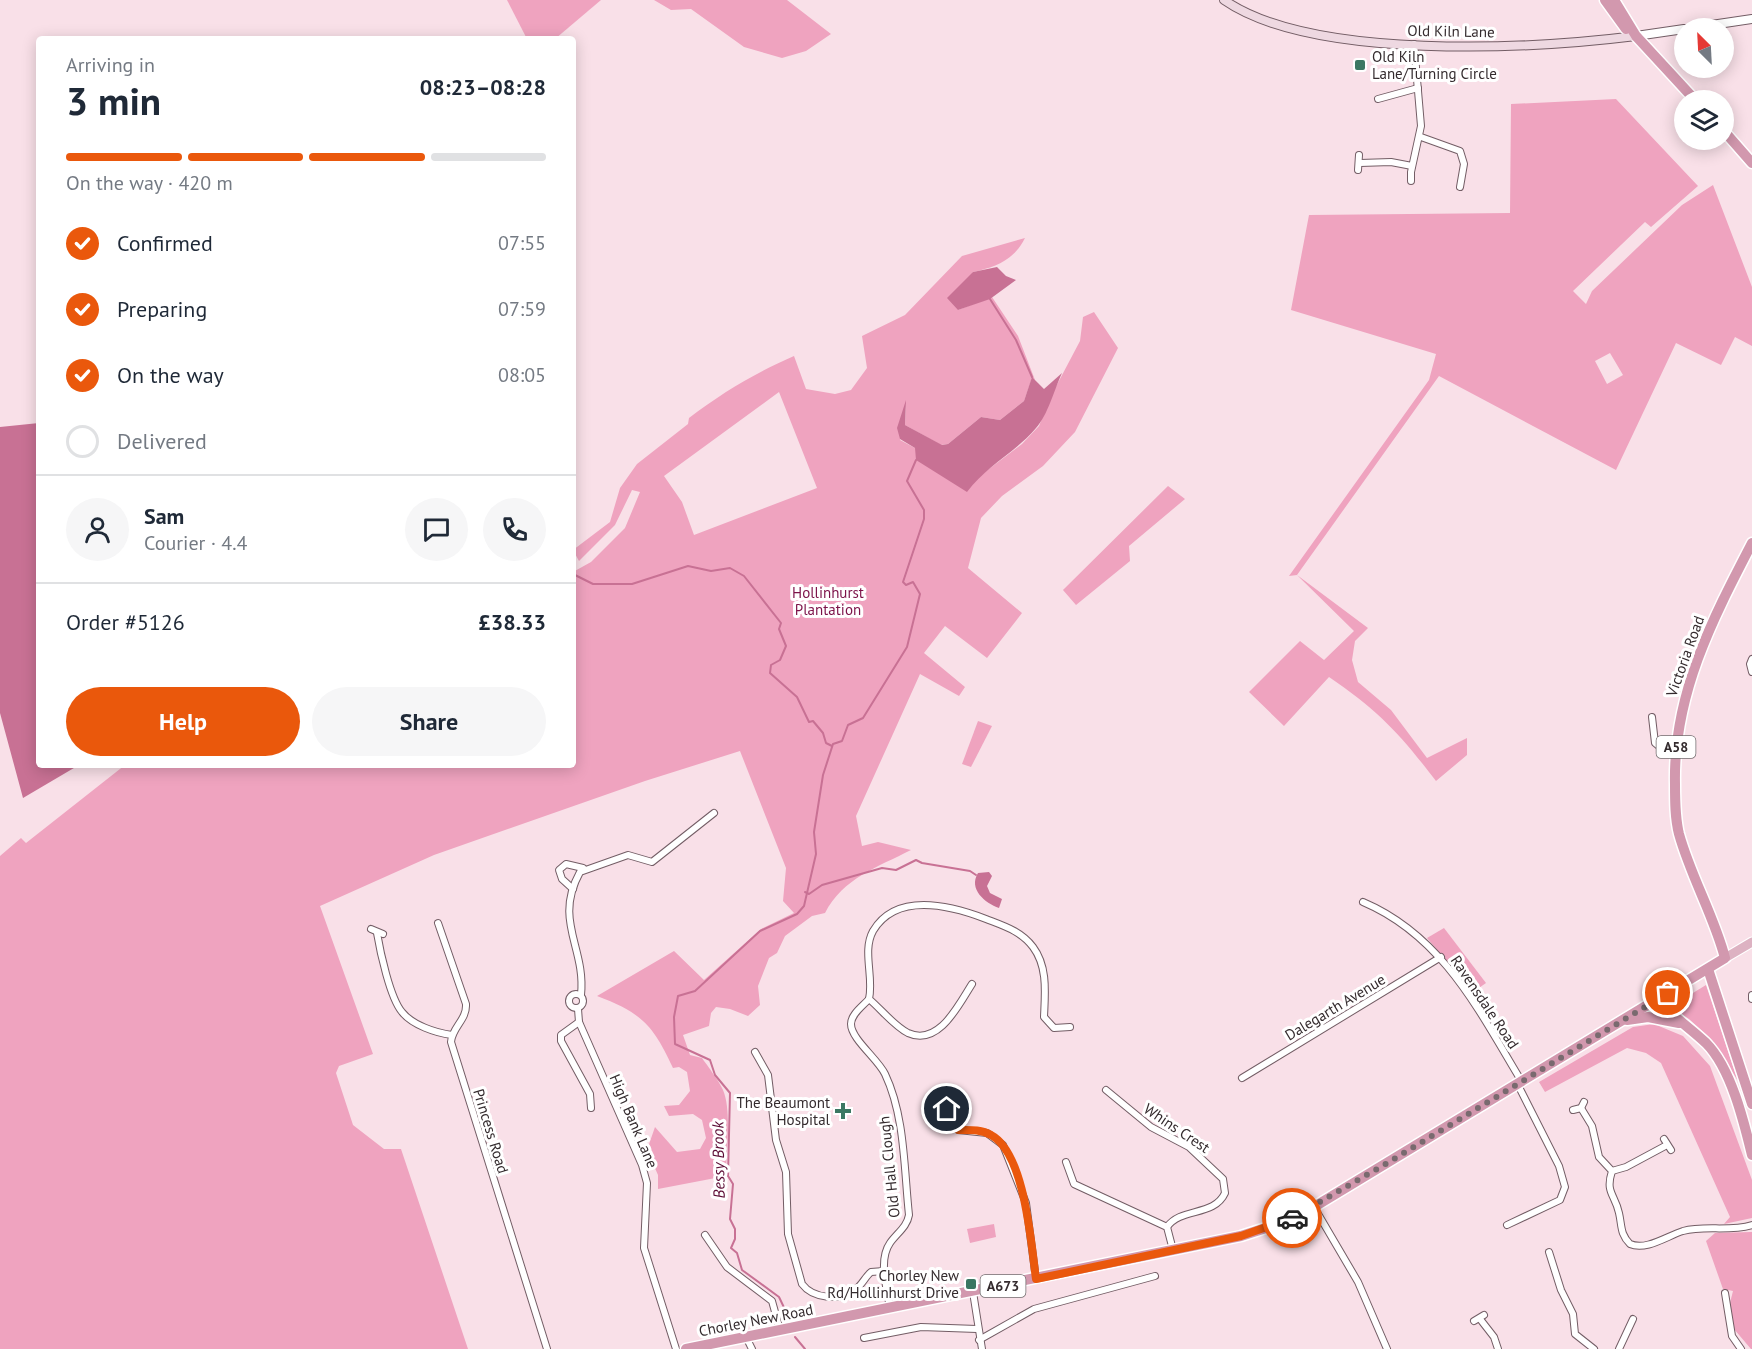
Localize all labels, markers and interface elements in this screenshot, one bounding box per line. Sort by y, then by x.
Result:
north arrow [1674,18,1734,78]
map controls [1674,18,1734,150]
street label: Old Kiln Lane [1407,21,1495,41]
place label: Old Kiln Lane/Turning Circle [1372,47,1497,83]
text: Arriving in [66,52,155,78]
marker: Old Kiln Lane/Turning Circle [1353,58,1367,72]
text: 08:23–08:28 [420,73,546,101]
text: 3 min [66,75,161,126]
button: layers [1674,90,1734,150]
text: On the way · 420 m [66,170,233,196]
icon: check [66,227,99,260]
text: Confirmed [117,229,213,257]
text: 07:55 [498,230,546,256]
icon: check [66,293,99,326]
text: Preparing [117,295,207,323]
text: 07:59 [498,296,546,322]
icon: check [66,359,99,392]
text: On the way [117,361,224,389]
text: 08:05 [498,362,546,388]
text: Delivered [117,427,207,455]
button: person [66,498,129,561]
button: chat [405,498,468,561]
button: phone [483,498,546,561]
text: Sam [144,502,184,530]
text: Courier · 4.4 [144,530,247,556]
park label: Hollinhurst Plantation [792,583,864,619]
text: Order #5126 [66,608,185,636]
text: £38.33 [478,608,546,636]
street label: Victoria Road [1661,613,1708,700]
button: Help [66,687,300,756]
button: Share [312,687,546,756]
road number: A58 [1656,736,1696,758]
street label: Ravensdale Road [1447,952,1523,1052]
pin [1642,967,1693,1018]
street label: Dalegarth Avenue [1281,970,1389,1044]
icon: bag [1651,976,1684,1009]
street label: High Bank Lane [606,1071,662,1171]
pin [921,1083,972,1134]
street label: Princess Road [469,1086,513,1176]
icon: home [930,1092,963,1125]
place label: The Beaumont Hospital [736,1093,831,1129]
street label: Whins Crest [1140,1099,1214,1157]
marker: The Beaumont Hospital [834,1102,852,1120]
street label: Old Hall Clough [874,1115,904,1219]
water label: Bessy Brook [707,1120,729,1199]
courier [1262,1188,1322,1248]
icon: car [1276,1202,1309,1235]
place label: Chorley New Rd/Hollinhurst Drive [827,1266,959,1302]
road number: A673 [980,1275,1026,1297]
marker: Chorley New Rd/Hollinhurst Drive [964,1277,978,1291]
street label: Chorley New Road [697,1300,815,1340]

